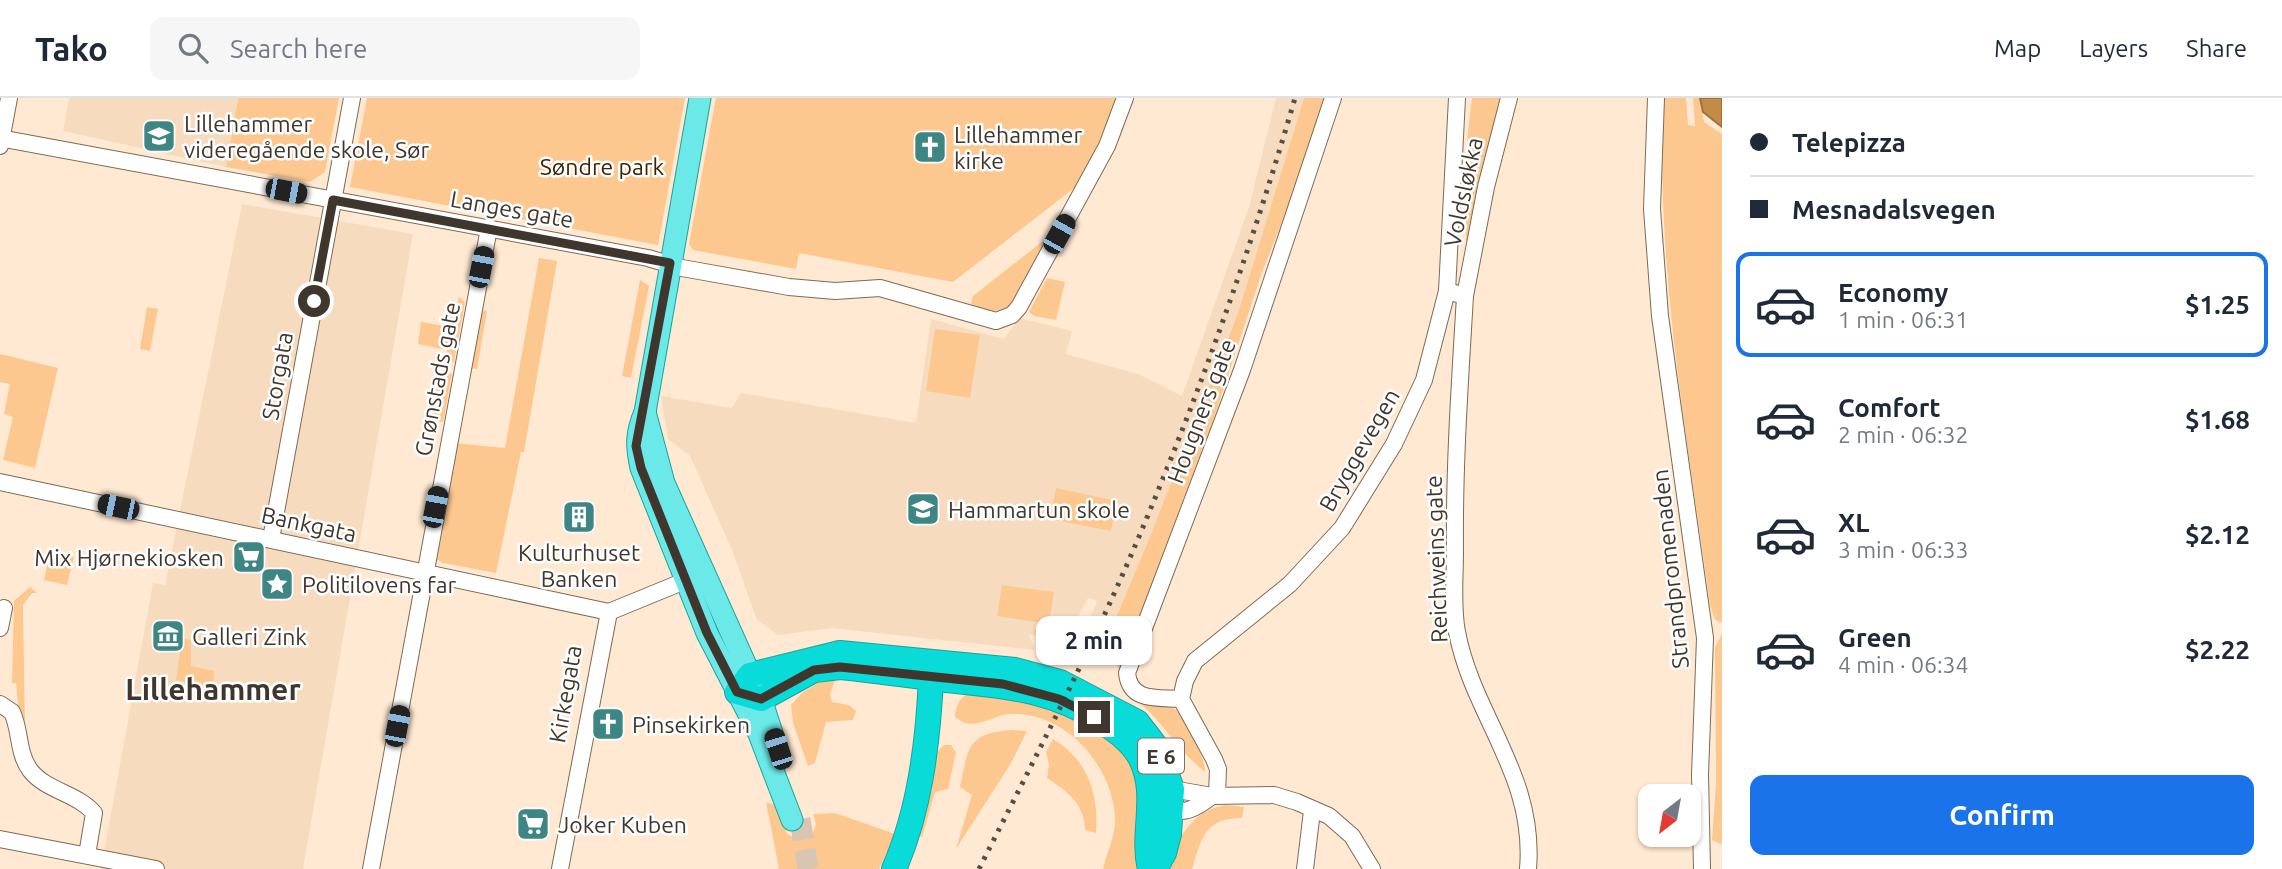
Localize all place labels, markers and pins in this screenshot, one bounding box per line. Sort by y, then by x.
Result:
place label: Lillehammer videregående skole, Sør [184,111,429,162]
school or university icon: Lillehammer videregående skole, Sør [140,117,178,155]
place label: Lillehammer kirke [954,122,1082,173]
church icon: Lillehammer kirke [911,128,949,166]
school or university icon: Hammartun skole [904,490,942,528]
place label: Hammartun skole [948,497,1130,522]
building icon: Kulturhuset Banken [560,498,598,536]
supermarket icon: Mix Hjørnekiosken [230,538,268,576]
place label: Kulturhuset Banken [518,540,640,591]
place label: Mix Hjørnekiosken [34,545,224,570]
place icon: Politilovens far [258,565,296,603]
place label: Politilovens far [302,572,456,597]
museum icon: Galleri Zink [149,617,187,655]
place label: Galleri Zink [192,624,307,649]
church icon: Pinsekirken [589,705,627,743]
place label: Pinsekirken [632,712,750,737]
supermarket icon: Joker Kuben [514,805,552,843]
place label: Joker Kuben [558,812,687,837]

